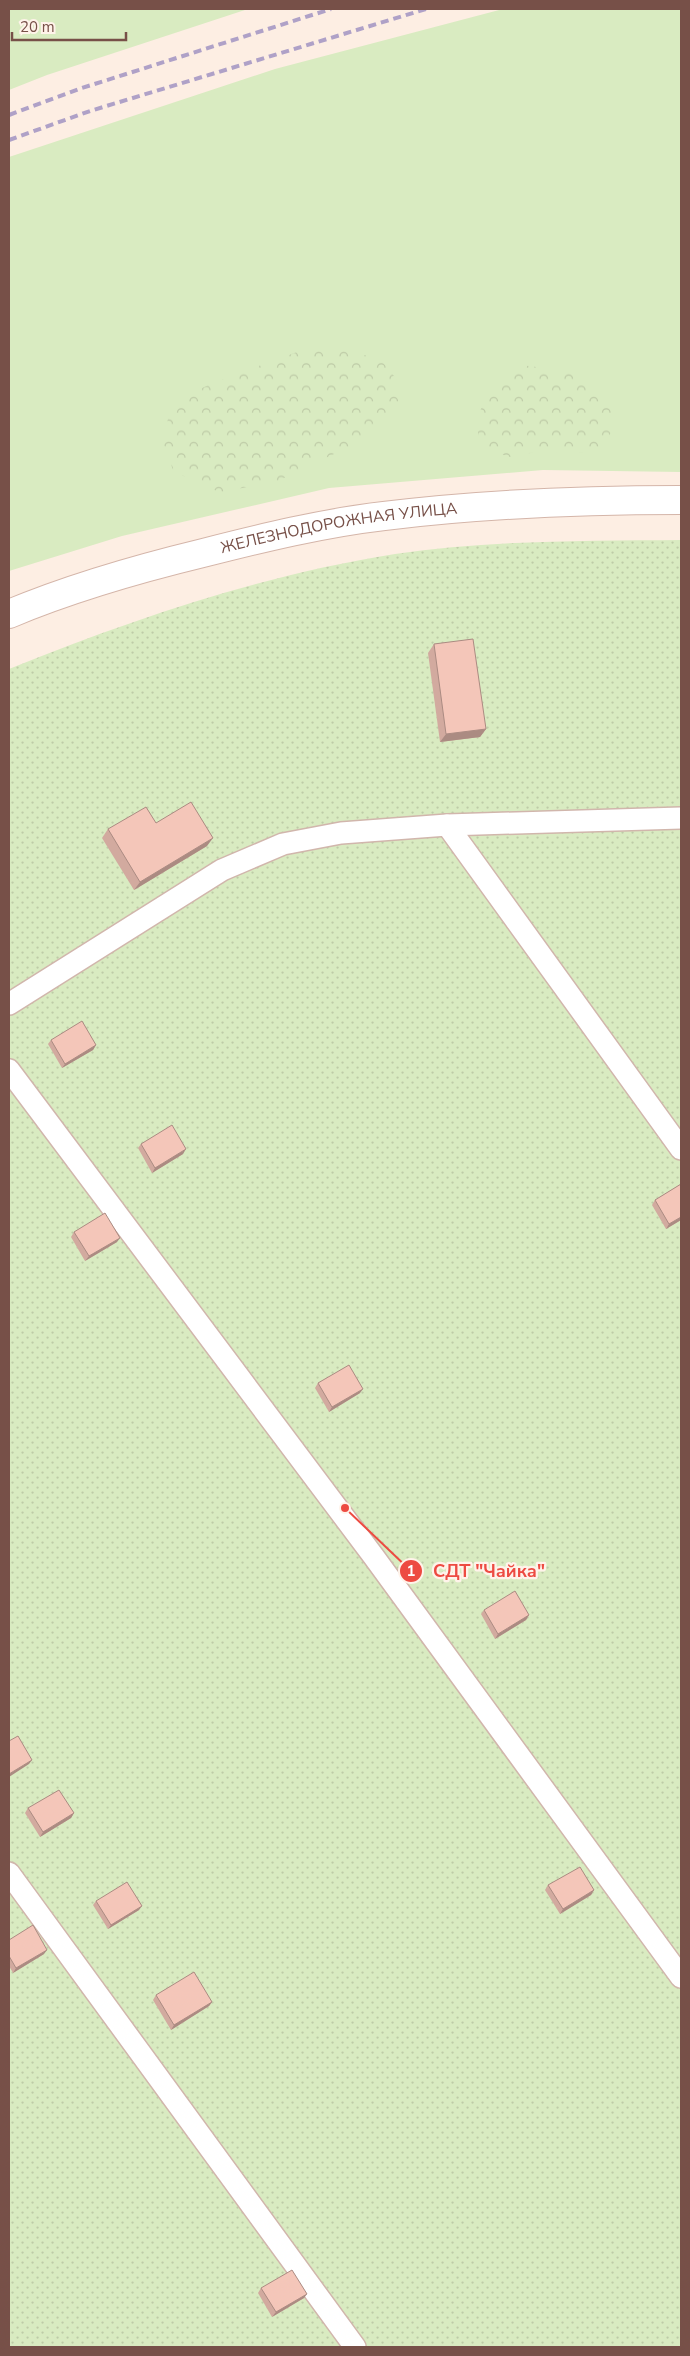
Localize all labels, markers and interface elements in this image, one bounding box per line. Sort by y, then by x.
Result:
scale bar [12,10,126,42]
text: 20 m [20,17,55,37]
street label: ЖЕЛЕЗНОДОРОЖНАЯ УЛИЦА [218,498,458,559]
callout: СДТ "Чайка" [398,1554,555,1587]
text: СДТ "Чайка" [433,1559,545,1583]
text: 1 [406,1561,416,1581]

